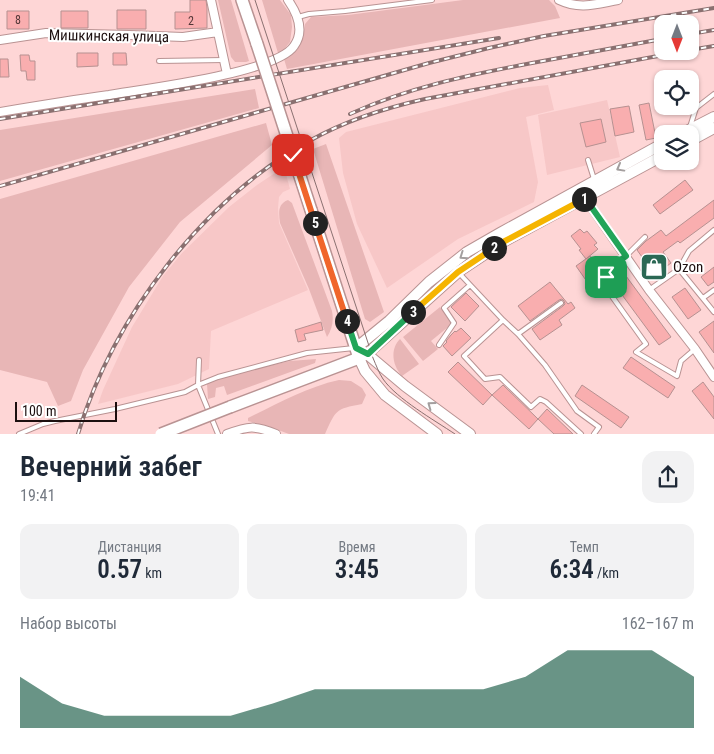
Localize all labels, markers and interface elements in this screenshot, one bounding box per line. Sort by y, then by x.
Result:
house number: 8 [15,13,21,27]
house number: 2 [188,14,194,28]
north arrow [654,15,699,60]
map controls [654,15,699,170]
street label: Мишкинская улица [49,26,169,46]
button: locate [654,70,699,115]
button: layers [654,125,699,170]
pin [272,134,314,176]
icon: check [279,141,307,169]
one-way arrow [616,161,625,171]
pin: 1 [572,186,596,212]
text: 1 [581,191,588,207]
pin: 5 [302,210,328,236]
text: 5 [312,215,319,231]
pin: 2 [482,236,506,260]
text: 2 [491,240,498,256]
one-way arrow [459,250,469,259]
shop icon: Ozon [639,252,669,282]
pin [585,256,627,298]
place label: Ozon [673,258,703,276]
icon: arrive [592,263,620,291]
pin: 3 [400,300,426,324]
text: 3 [410,304,417,320]
pin: 4 [334,308,360,334]
text: 4 [344,313,351,329]
scale bar [15,399,118,422]
one-way arrow [427,402,437,411]
text: 100 m [22,403,57,419]
text: Вечерний забег [20,450,202,483]
button: share [642,451,694,503]
text: 19:41 [20,486,55,505]
text: Дистанция [98,539,162,555]
text: Время [339,539,375,555]
text: Темп [570,539,599,555]
text: 0.57 [97,555,142,584]
text: 3:45 [335,555,379,584]
text: 6:34 [550,555,594,584]
text: km [142,565,162,581]
text: /km [594,565,619,581]
text: Набор высоты [20,614,117,633]
text: 162–167 m [622,614,694,633]

